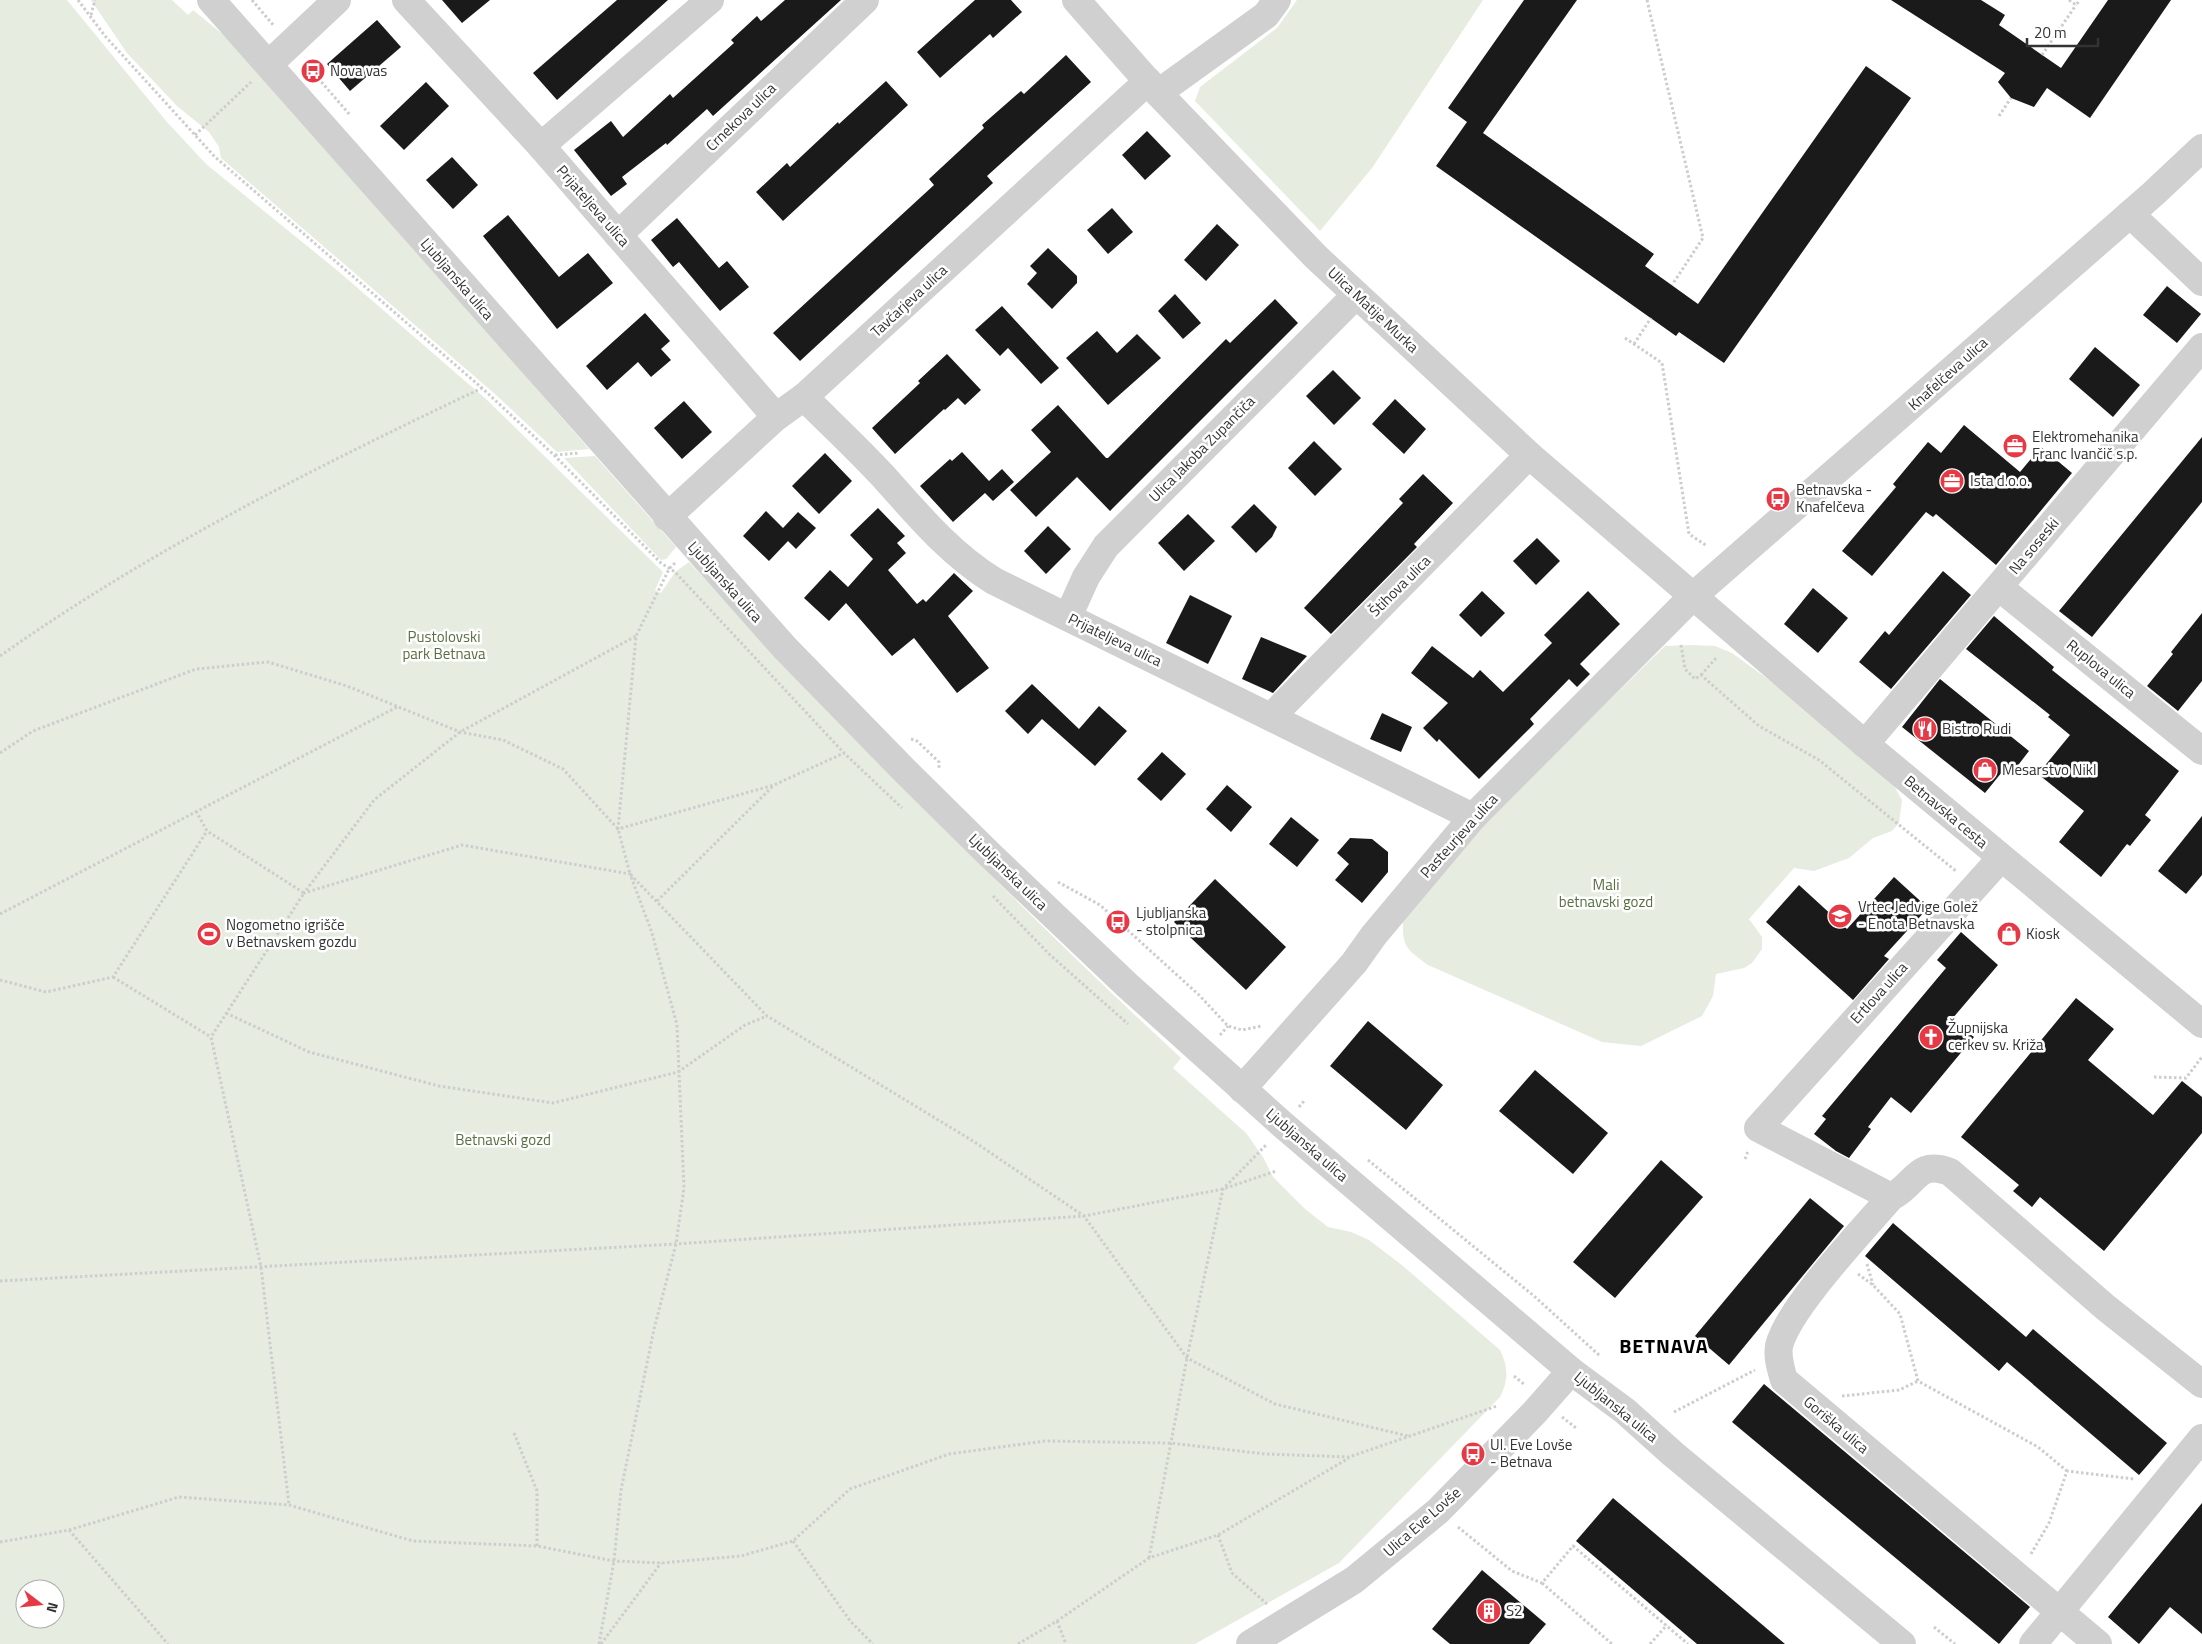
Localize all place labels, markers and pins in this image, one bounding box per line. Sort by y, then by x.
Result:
bus stop icon: Nova vas [300,58,326,84]
place label: Nova vas [330,59,387,82]
place label: Elektromehanika Franc Ivančič s.p. [2032,425,2139,465]
office icon: Elektromehanika Franc Ivančič s.p. [2002,433,2028,459]
office icon: Ista d.o.o. [1939,468,1965,494]
place label: Ista d.o.o. [1970,469,2030,492]
place label: Betnavska - Knafelčeva [1796,478,1872,518]
bus stop icon: Betnavska - Knafelčeva [1765,486,1791,512]
restaurant icon: Bistro Rudi [1912,716,1938,742]
place label: Bistro Rudi [1942,717,2011,740]
shop icon: Mesarstvo Nikl [1972,757,1998,783]
place label: Mesarstvo Nikl [2002,758,2096,781]
place label: Vrtec Jedvige Golež - Enota Betnavska [1858,895,1978,935]
place label: Ljubljanska - stolpnica [1136,901,1207,941]
school or university icon: Vrtec Jedvige Golež - Enota Betnavska [1827,903,1853,929]
bus stop icon: Ljubljanska - stolpnica [1105,909,1131,935]
place label: Nogometno igrišče v Betnavskem gozdu [226,913,357,953]
sports icon: Nogometno igrišče v Betnavskem gozdu [196,921,222,947]
shop icon: Kiosk [1996,921,2022,947]
place label: Kiosk [2026,922,2060,945]
place label: Župnijska cerkev sv. Križa [1948,1016,2044,1056]
church icon: Župnijska cerkev sv. Križa [1918,1024,1944,1050]
place label: Ul. Eve Lovše - Betnava [1490,1433,1572,1473]
bus stop icon: Ul. Eve Lovše - Betnava [1460,1441,1486,1467]
building icon: S2 [1476,1598,1502,1624]
place label: S2 [1506,1599,1523,1622]

